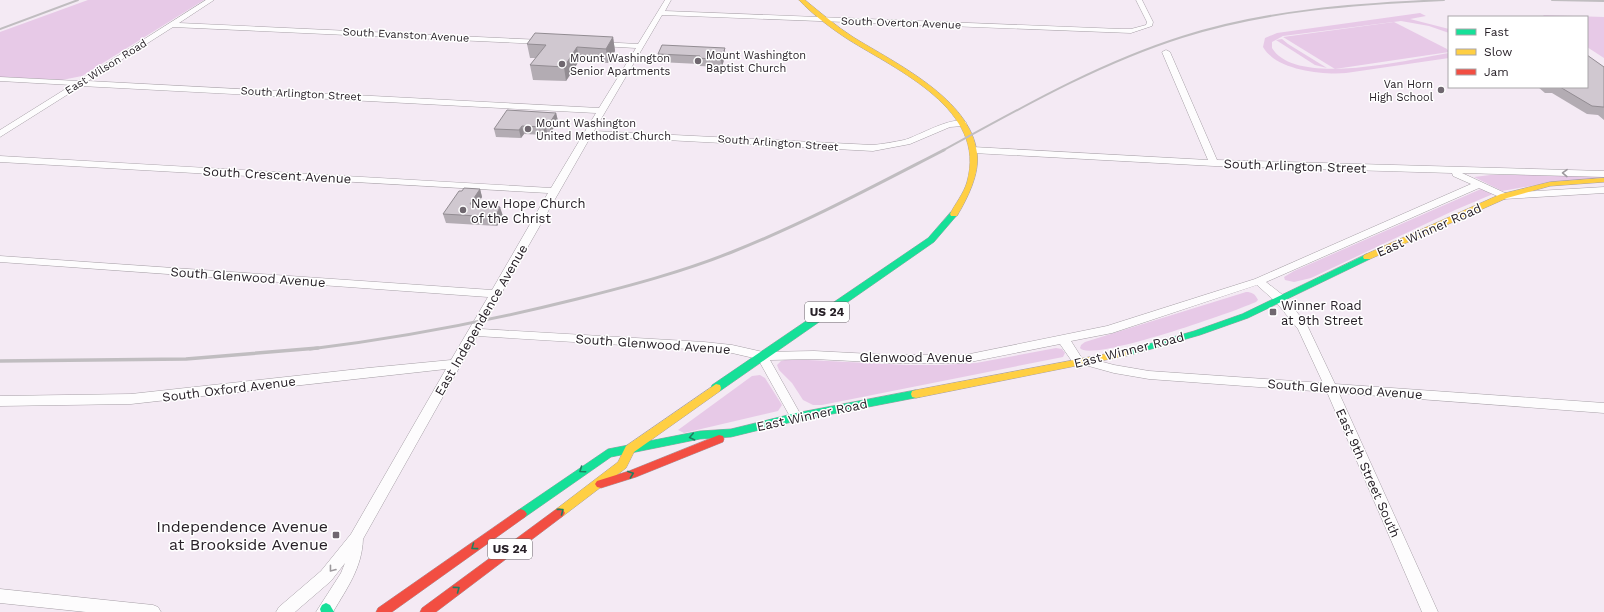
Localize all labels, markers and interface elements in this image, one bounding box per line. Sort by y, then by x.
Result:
street label: South Overton Avenue [841,14,961,32]
legend [1448,16,1588,88]
street label: South Evanston Avenue [342,25,470,45]
text: Fast [1484,25,1509,39]
street label: East Wilson Road [63,37,149,97]
text: Slow [1484,45,1512,59]
place label: Mount Washington Baptist Church [706,49,806,75]
place label: Mount Washington Senior Apartments [570,52,671,78]
marker: Mount Washington Baptist Church [693,56,703,66]
marker: Mount Washington Senior Apartments [557,59,567,69]
text: Jam [1484,65,1509,79]
place label: Van Horn High School [1369,78,1434,104]
street label: South Arlington Street [240,84,362,104]
marker: Van Horn High School [1436,85,1446,95]
place label: Mount Washington United Methodist Church [536,117,671,143]
marker: Mount Washington United Methodist Church [523,124,533,134]
street label: South Arlington Street [717,132,839,154]
street label: South Arlington Street [1223,156,1367,176]
street label: South Crescent Avenue [202,164,352,186]
one-way arrow [1562,169,1568,177]
place label: New Hope Church of the Christ [471,196,586,226]
street label: East Winner Road [1374,200,1484,260]
marker: New Hope Church of the Christ [458,205,468,215]
street label: East Independence Avenue [432,242,530,398]
street label: South Glenwood Avenue [170,264,326,290]
place label: Winner Road at 9th Street [1281,298,1364,328]
road number: US 24 [805,302,849,322]
marker: Winner Road at 9th Street [1268,307,1278,317]
street label: East Winner Road [1072,329,1186,371]
street label: South Glenwood Avenue [575,331,731,357]
street label: Glenwood Avenue [859,350,973,365]
street label: South Oxford Avenue [161,373,297,405]
street label: South Glenwood Avenue [1267,376,1423,402]
street label: East Winner Road [755,396,869,434]
street label: East 9th Street South [1333,406,1403,540]
one-way arrow [689,432,696,440]
one-way arrow [579,465,586,473]
one-way arrow [627,471,634,479]
one-way arrow [557,508,564,515]
place label: Independence Avenue at Brookside Avenue [156,517,328,554]
marker: Independence Avenue at Brookside Avenue [331,530,341,540]
road number: US 24 [488,539,532,559]
one-way arrow [471,542,478,549]
one-way arrow [329,564,336,571]
one-way arrow [453,586,460,593]

